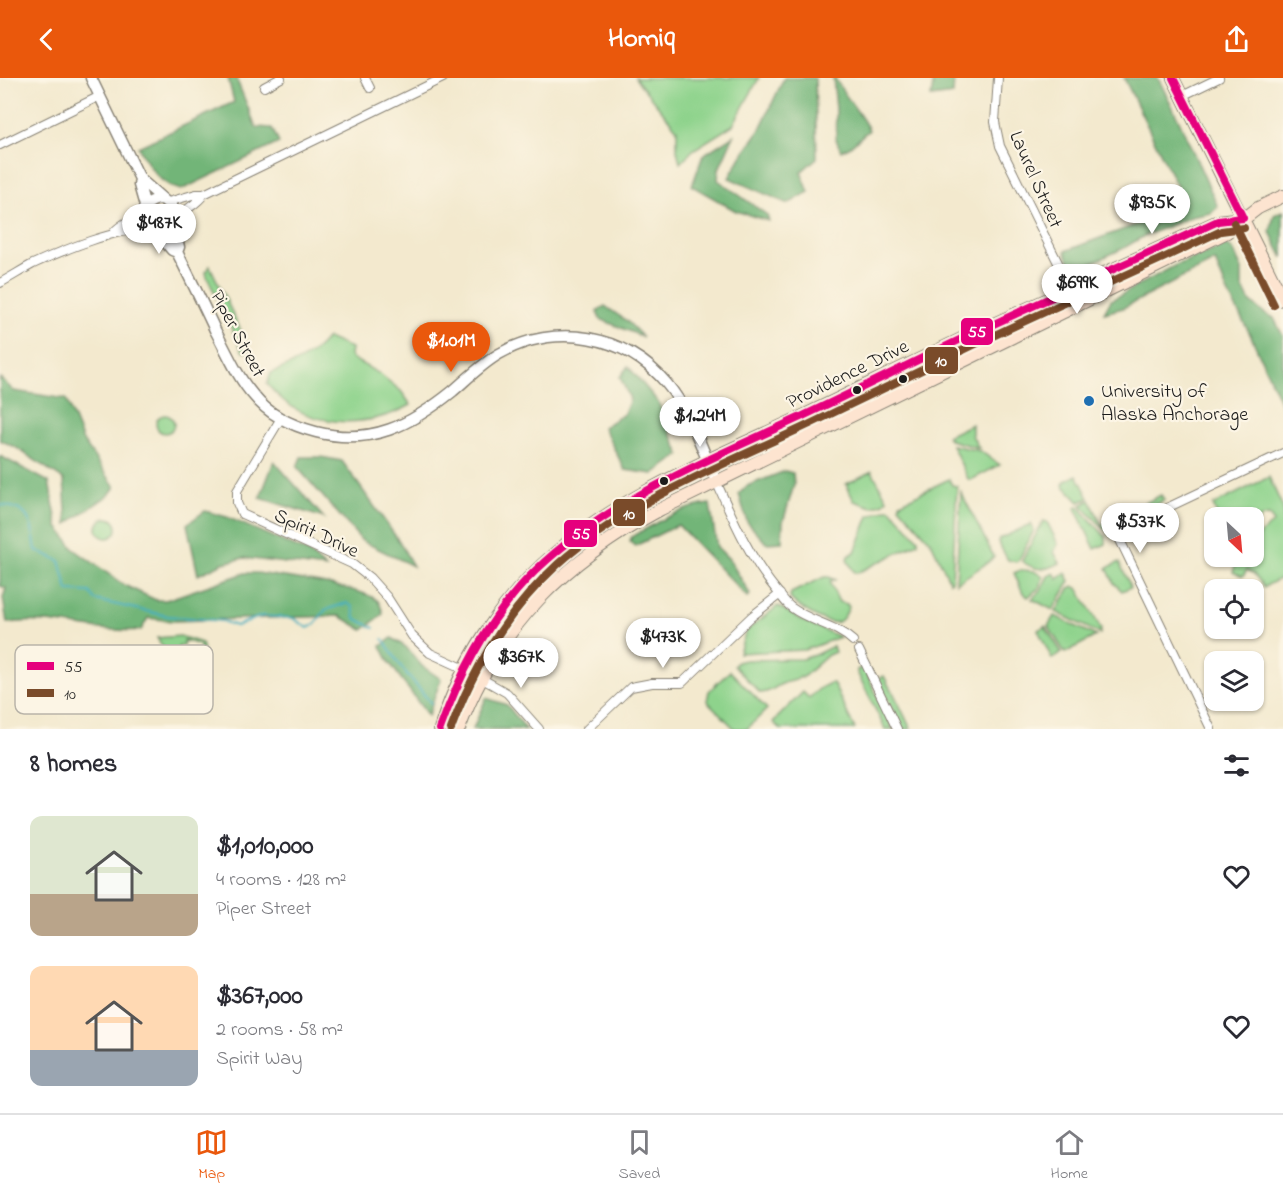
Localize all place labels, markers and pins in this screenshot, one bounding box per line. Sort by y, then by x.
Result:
pin: $935K [1110,184,1194,235]
pin: $487K [117,204,201,255]
pin: $699K [1035,264,1119,315]
pin: $1.01M [402,322,500,373]
unlabelled marker [897,373,909,385]
place label: University of Alaska Anchorage [1101,378,1248,431]
unlabelled marker [851,384,863,396]
marker: University of Alaska Anchorage [1082,394,1096,408]
pin: $1.24M [651,397,749,448]
unlabelled marker [658,475,670,487]
pin: $537K [1098,503,1182,554]
pin: $473K [621,618,705,669]
pin: $367K [479,638,563,689]

